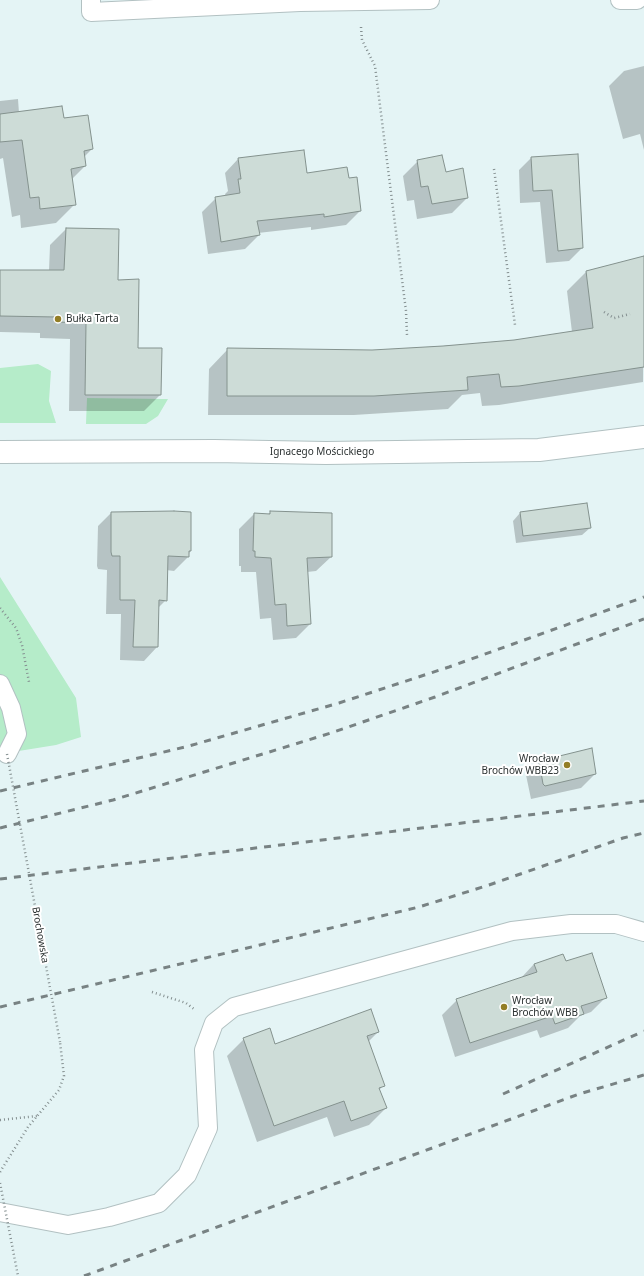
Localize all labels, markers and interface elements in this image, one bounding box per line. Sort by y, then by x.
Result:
place label: Bułka Tarta [66,313,119,325]
marker: Bułka Tarta [53,314,63,324]
street label: Ignacego Mościckiego [270,446,374,458]
place label: Wrocław Brochów WBB23 [481,753,559,776]
marker: Wrocław Brochów WBB23 [562,760,572,770]
street label: Brochowska [29,906,51,964]
place label: Wrocław Brochów WBB [512,995,578,1018]
marker: Wrocław Brochów WBB [499,1002,509,1012]

